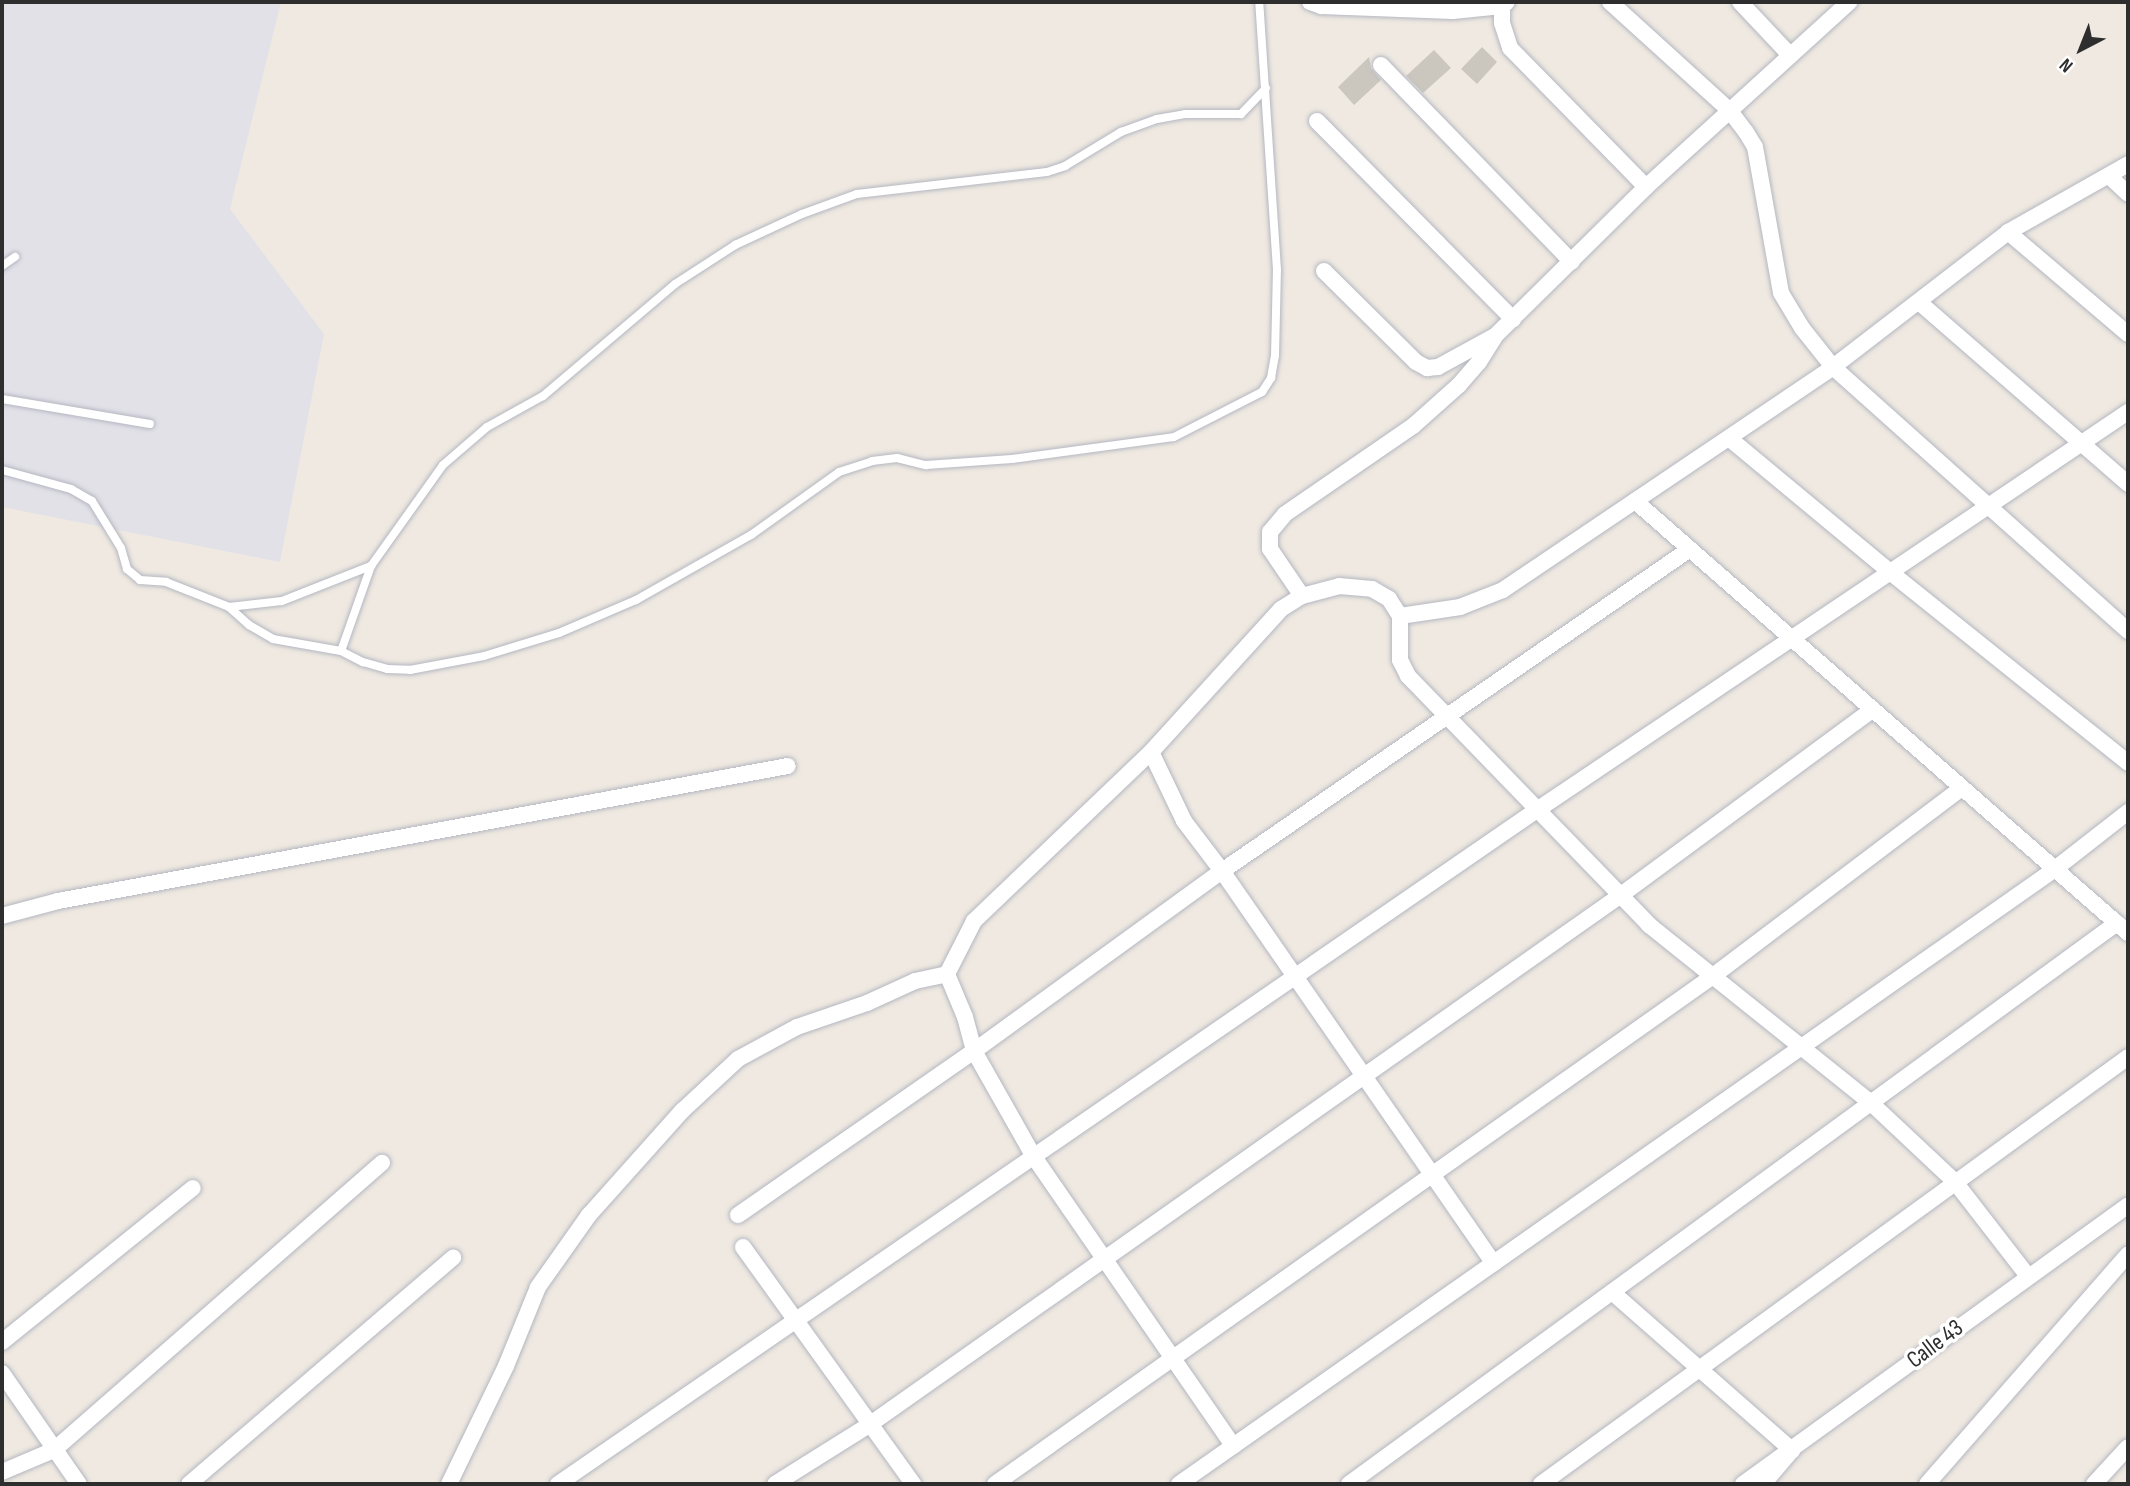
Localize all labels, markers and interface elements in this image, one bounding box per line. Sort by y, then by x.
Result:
north arrow [2046,14,2116,84]
text: N [2055,53,2078,77]
street label: Calle 43 [1901,1314,1969,1374]

